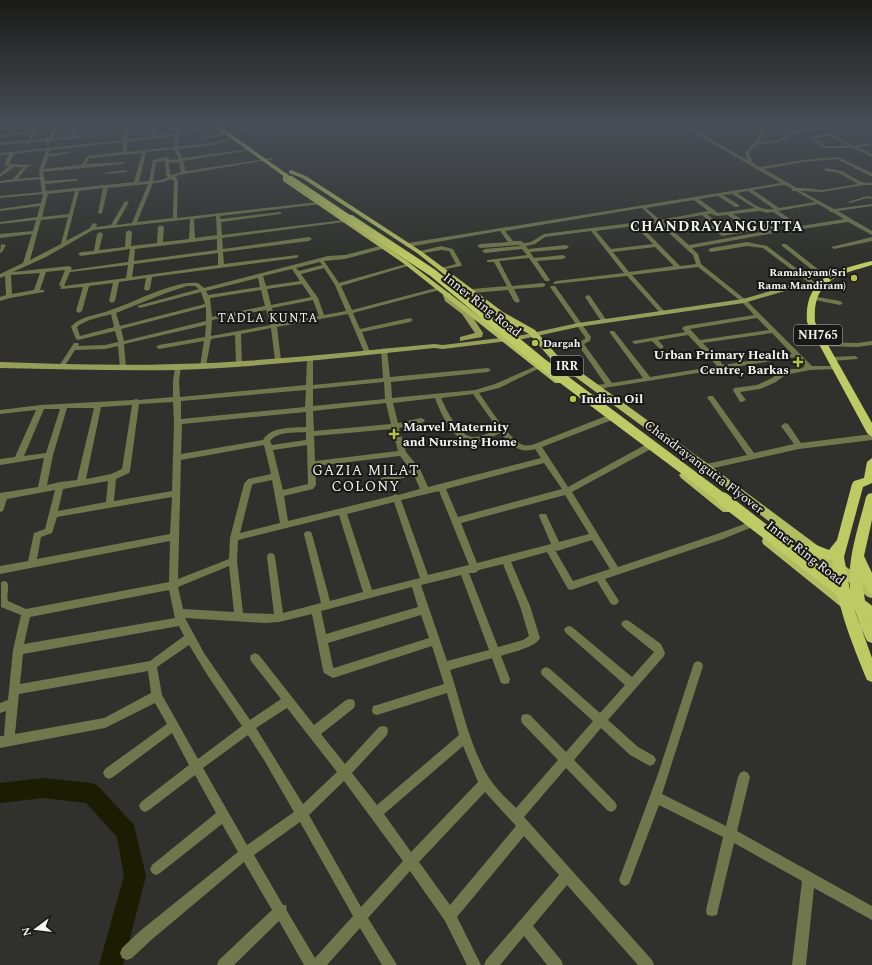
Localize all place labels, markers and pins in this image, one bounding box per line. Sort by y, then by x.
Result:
place label: Ramalayam(Sri Rama Mandiram) [758,264,846,294]
marker: Ramalayam(Sri Rama Mandiram) [849,273,859,283]
place label: Dargah [543,335,581,352]
marker: Dargah [530,338,540,348]
place label: Urban Primary Health Centre, Barkas [654,345,789,380]
marker: Urban Primary Health Centre, Barkas [792,356,804,368]
place label: Indian Oil [581,389,643,409]
marker: Indian Oil [568,394,578,404]
place label: Marvel Maternity and Nursing Home [403,417,517,452]
marker: Marvel Maternity and Nursing Home [388,428,400,440]

